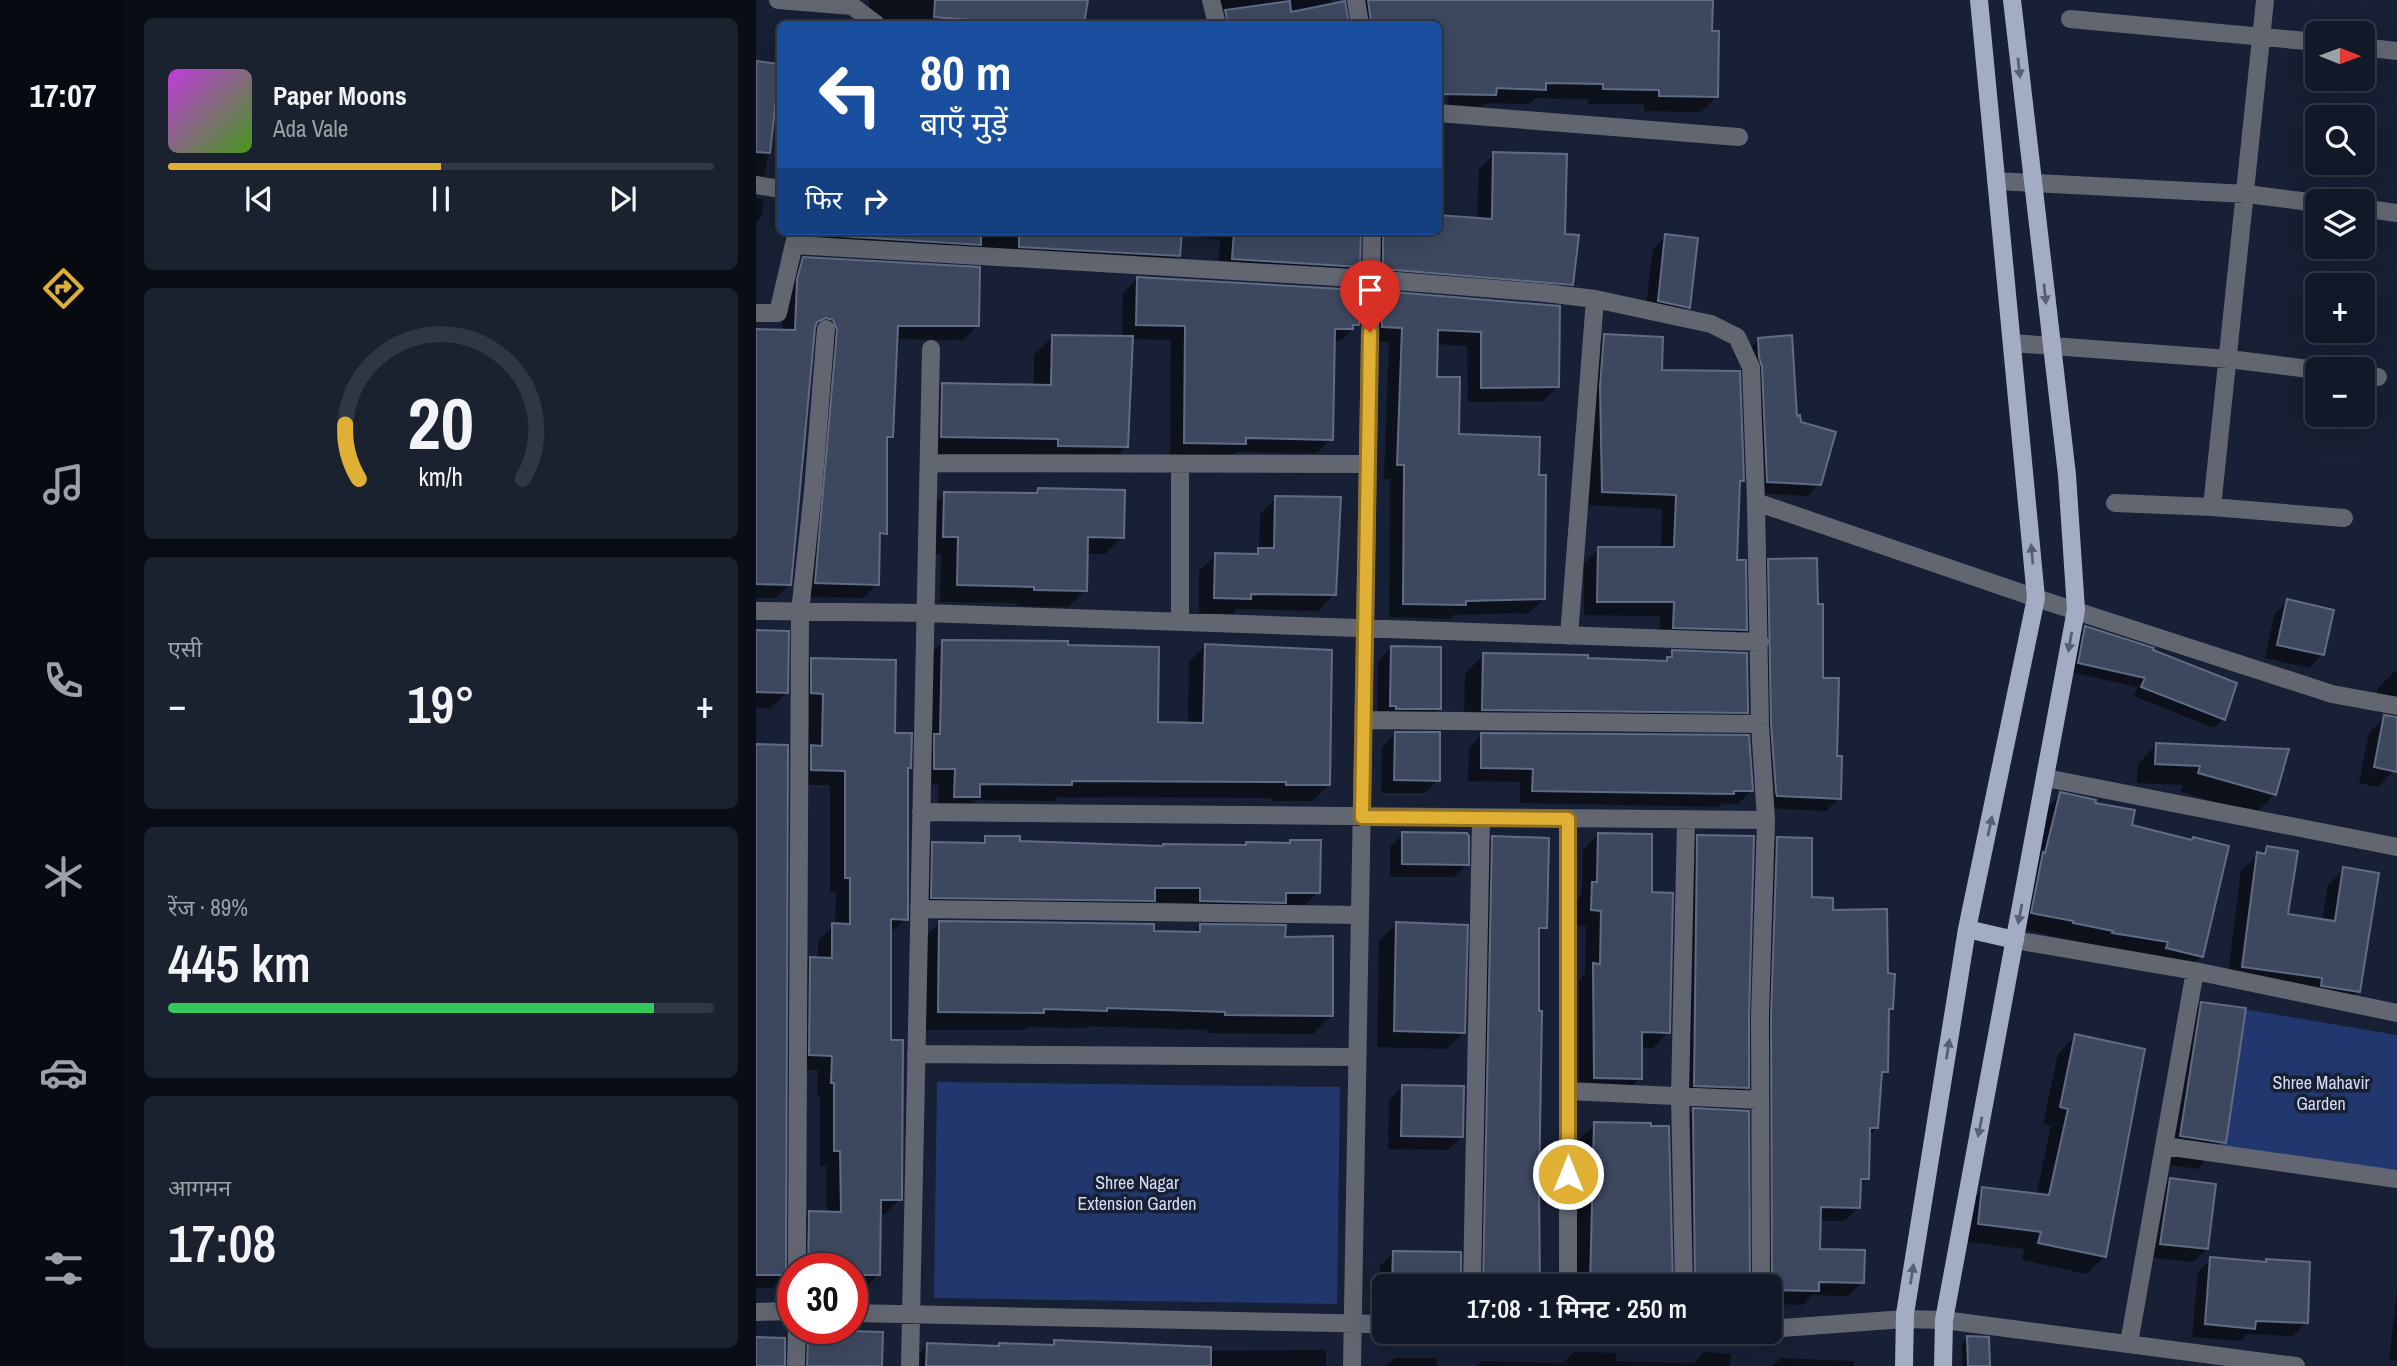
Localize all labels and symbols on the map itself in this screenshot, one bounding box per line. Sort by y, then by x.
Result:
north arrow [2305,21,2375,91]
one-way arrow [2014,57,2025,79]
pin [1340,260,1400,332]
one-way arrow [2039,283,2050,305]
one-way arrow [2026,543,2037,565]
one-way arrow [2064,631,2075,653]
one-way arrow [1984,815,1995,837]
one-way arrow [2015,903,2026,925]
one-way arrow [1943,1038,1954,1060]
park label: Shree Mahavir Garden [2273,1070,2369,1116]
one-way arrow [1974,1116,1985,1138]
position arrow [1531,1137,1605,1211]
park label: Shree Nagar Extension Garden [1078,1170,1196,1216]
speed limit sign: 30 [777,1253,868,1344]
one-way arrow [1907,1263,1918,1285]

